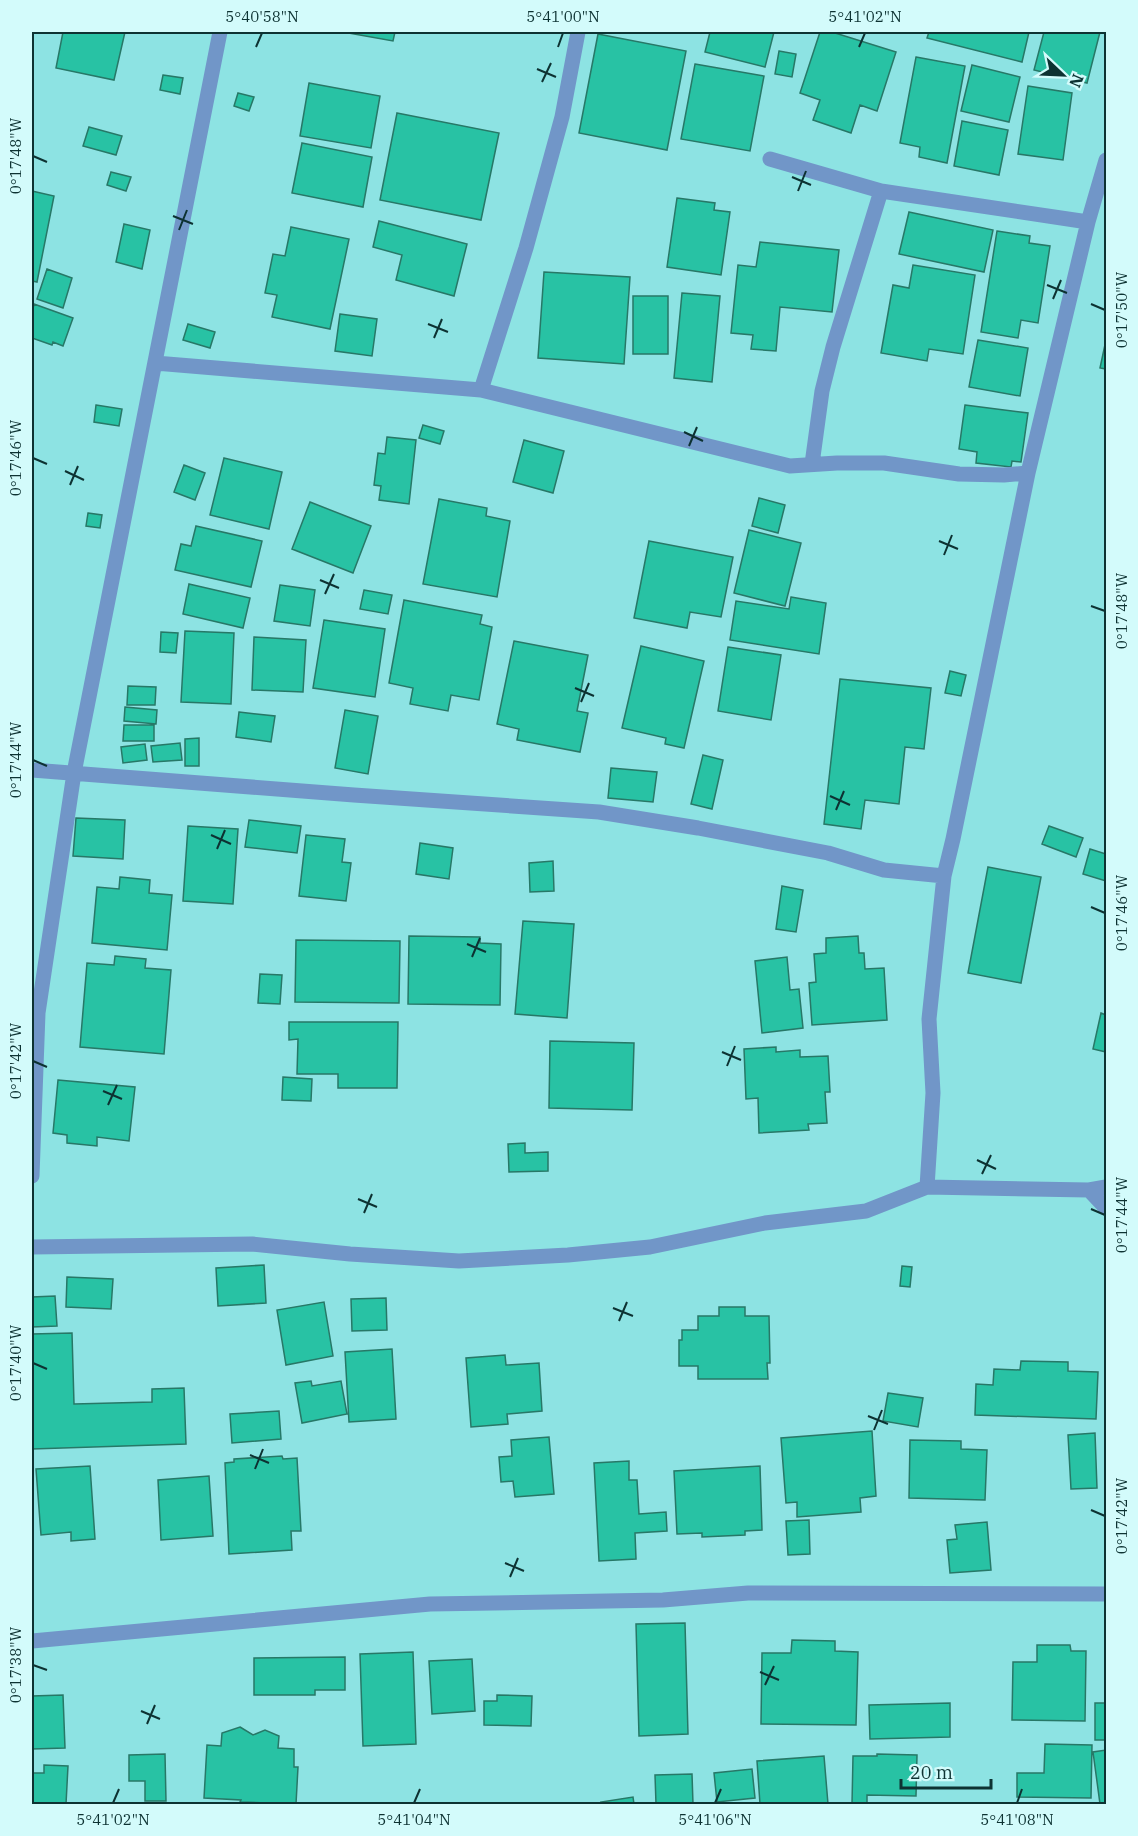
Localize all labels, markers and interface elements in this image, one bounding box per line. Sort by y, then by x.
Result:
text: 5°40'58"N [225,7,299,26]
text: 5°41'00"N [526,7,600,26]
text: 5°41'02"N [828,7,902,26]
north arrow [1033,45,1093,105]
text: N [1065,71,1088,91]
text: 0°17'48"W [6,117,25,194]
text: 0°17'50"W [1112,271,1131,348]
text: 0°17'46"W [6,419,25,496]
text: 0°17'48"W [1112,572,1131,649]
text: 0°17'44"W [6,721,25,798]
text: 0°17'46"W [1112,874,1131,951]
text: 0°17'42"W [6,1022,25,1099]
text: 0°17'44"W [1112,1176,1131,1253]
text: 0°17'40"W [6,1324,25,1401]
text: 0°17'42"W [1112,1477,1131,1554]
text: 0°17'38"W [6,1626,25,1703]
scale bar [901,1752,991,1790]
text: 20 m [910,1761,953,1784]
text: 5°41'02"N [76,1810,150,1829]
text: 5°41'04"N [377,1810,451,1829]
text: 5°41'06"N [678,1810,752,1829]
text: 5°41'08"N [980,1810,1054,1829]

